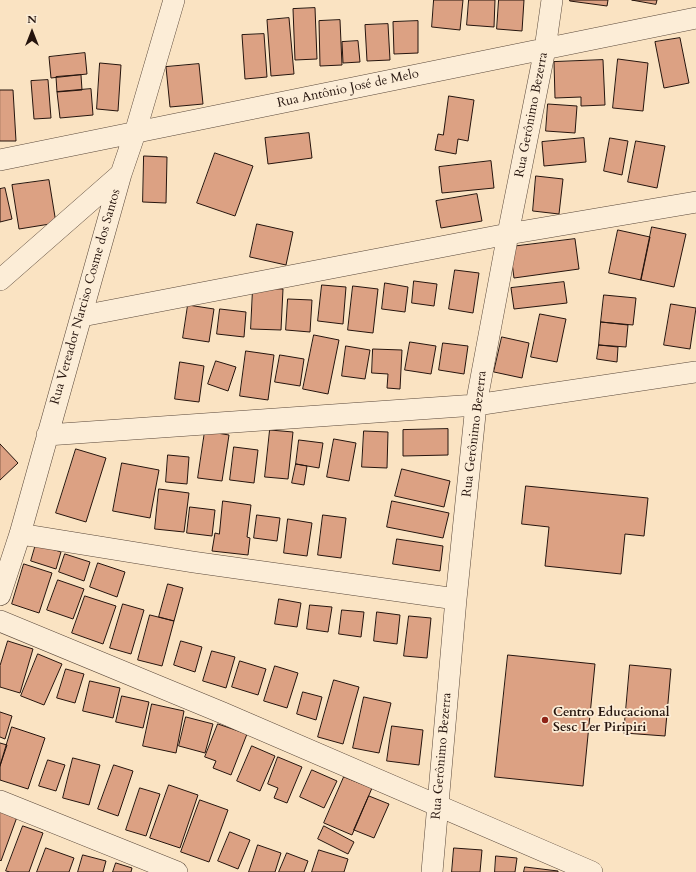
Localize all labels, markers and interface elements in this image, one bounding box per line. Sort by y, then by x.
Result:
north arrow [12,12,52,52]
text: N [27,12,37,27]
street label: Rua Gerônimo Bezerra [512,51,552,179]
street label: Rua Antônio José de Melo [276,66,420,112]
street label: Rua Vereador Narciso Cosme dos Santos [48,187,124,407]
street label: Rua Gerônimo Bezerra [459,370,491,498]
street label: Rua Gerônimo Bezerra [429,692,455,820]
place label: Centro Educacional Sesc Ler Piripiri [553,705,670,736]
marker: Centro Educacional Sesc Ler Piripiri [540,715,550,725]

